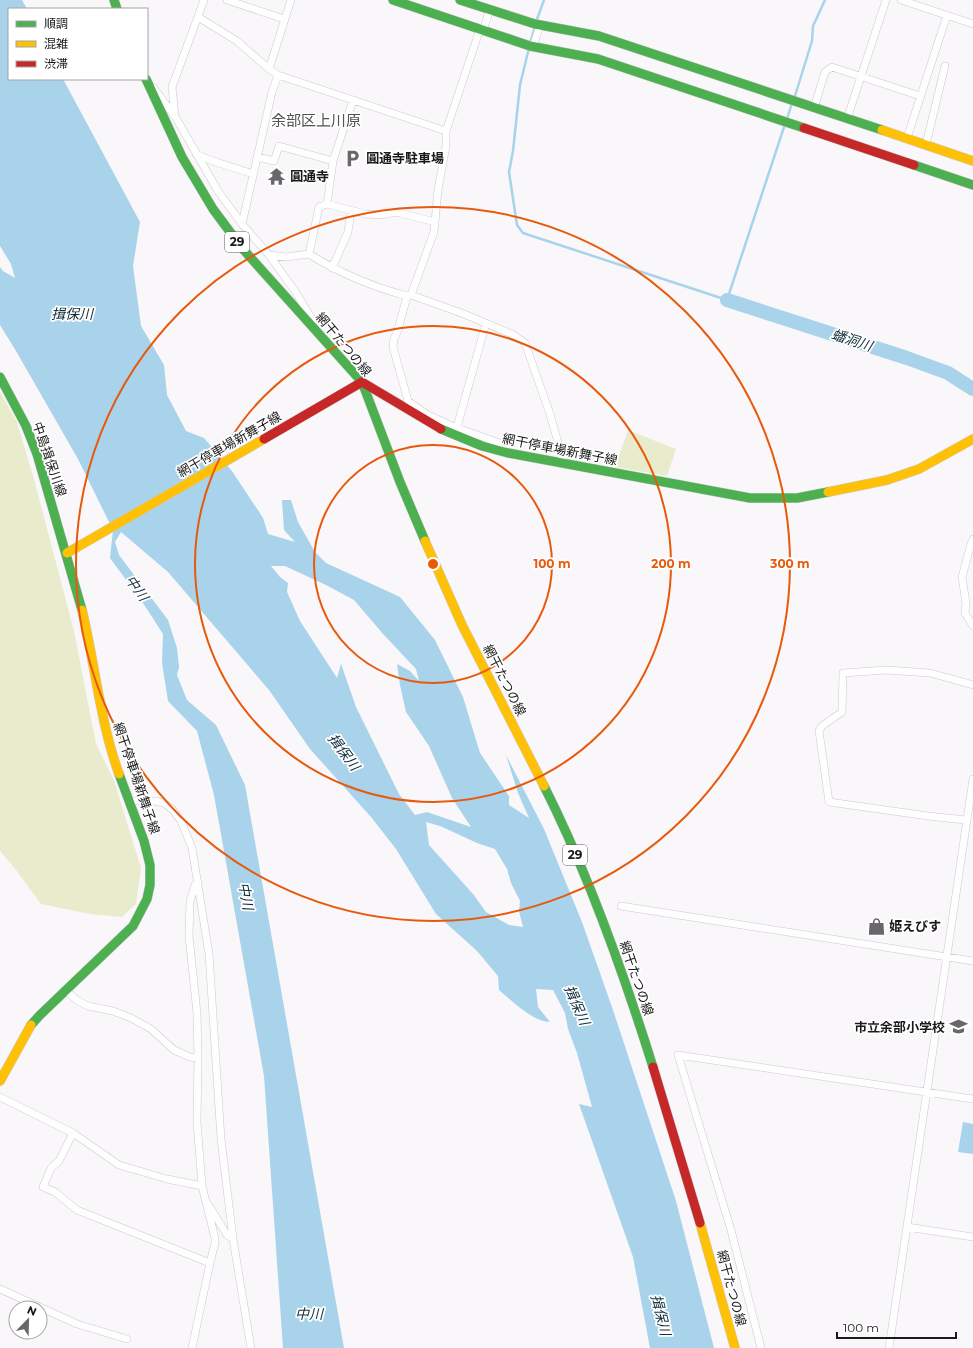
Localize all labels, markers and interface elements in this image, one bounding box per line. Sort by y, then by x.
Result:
legend [8,8,148,80]
text: 順調 [44,16,68,31]
text: 混雑 [44,36,68,51]
text: 渋滞 [44,56,68,71]
district label: 余部区上川原 [271,111,361,130]
parking icon: 圓通寺駐車場 [343,148,363,168]
place label: 圓通寺駐車場 [366,150,444,166]
temple icon: 圓通寺 [267,166,287,186]
place label: 圓通寺 [290,168,329,184]
road number: 29 [225,232,249,252]
water label: 揖保川 [51,305,95,323]
street label: 網干たつの線 [313,309,375,379]
water label: 蟠洞川 [829,325,877,356]
street label: 網干停車場新舞子線 [174,408,284,480]
street label: 中島揖保川線 [30,420,70,498]
street label: 網干停車場新舞子線 [501,430,619,468]
text: 100 m [534,556,570,571]
text: 200 m [651,556,691,571]
text: 300 m [769,556,810,571]
centre of rings [426,557,440,571]
water label: 中川 [122,571,154,606]
street label: 網干たつの線 [480,642,530,718]
street label: 網干停車場新舞子線 [110,720,164,836]
water label: 揖保川 [324,730,365,776]
road number: 29 [563,845,587,865]
water label: 中川 [234,881,258,913]
shop icon: 姫えびす [866,916,886,936]
place label: 姫えびす [889,918,941,934]
street label: 網干たつの線 [617,939,657,1017]
water label: 揖保川 [560,982,595,1030]
school or university icon: 市立余部小学校 [948,1017,968,1037]
place label: 市立余部小学校 [854,1019,945,1035]
street label: 網干たつの線 [714,1248,750,1328]
water label: 揖保川 [647,1292,675,1339]
north arrow [8,1300,48,1340]
text: N [25,1303,39,1319]
water label: 中川 [295,1305,325,1323]
scale bar [837,1314,956,1340]
text: 100 m [843,1320,879,1335]

